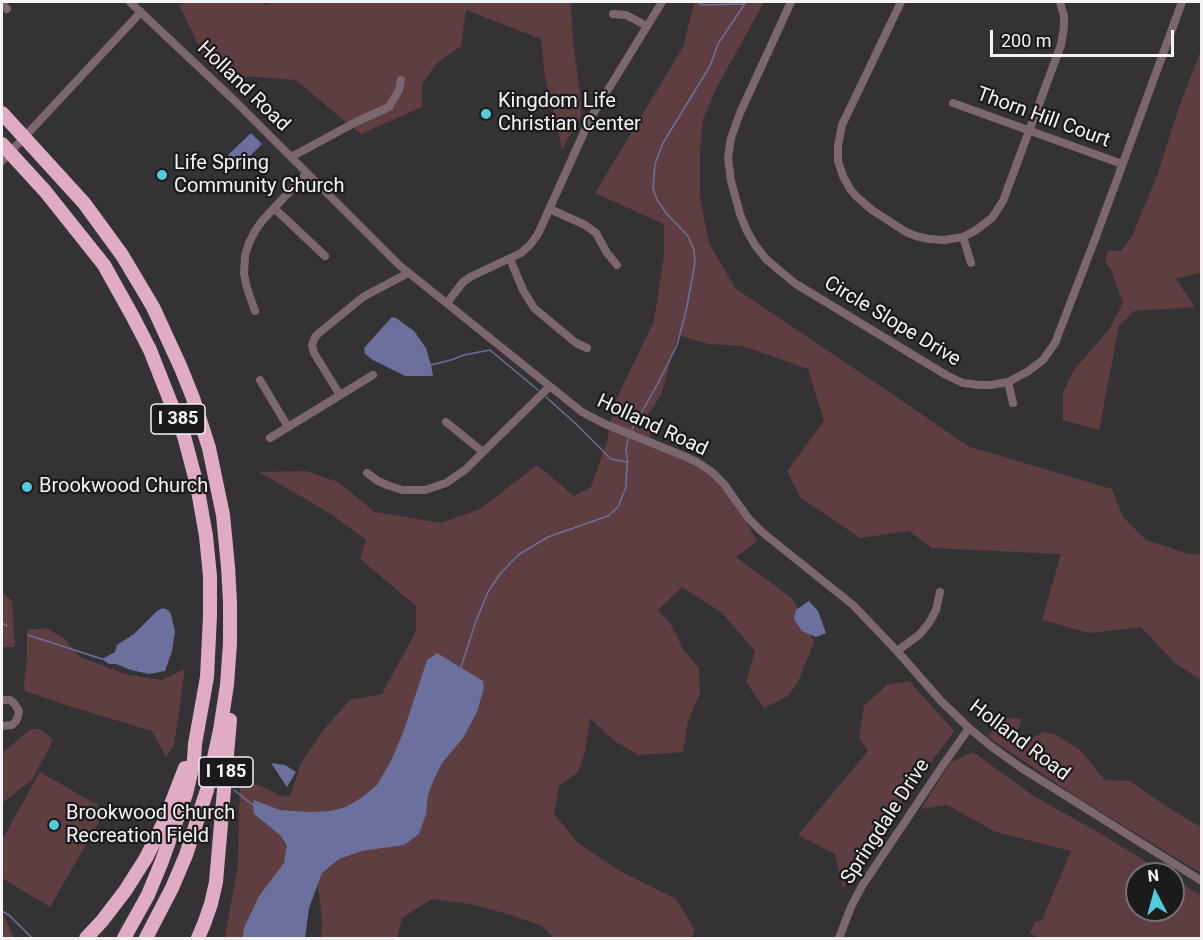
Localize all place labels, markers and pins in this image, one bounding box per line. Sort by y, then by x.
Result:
place label: Kingdom Life Christian Center [498,90,641,137]
marker: Kingdom Life Christian Center [479,107,493,121]
place label: Life Spring Community Church [174,152,345,199]
marker: Life Spring Community Church [155,168,169,182]
place label: Brookwood Church [39,475,208,499]
marker: Brookwood Church [20,480,34,494]
place label: Brookwood Church Recreation Field [66,802,235,849]
marker: Brookwood Church Recreation Field [47,818,61,832]

